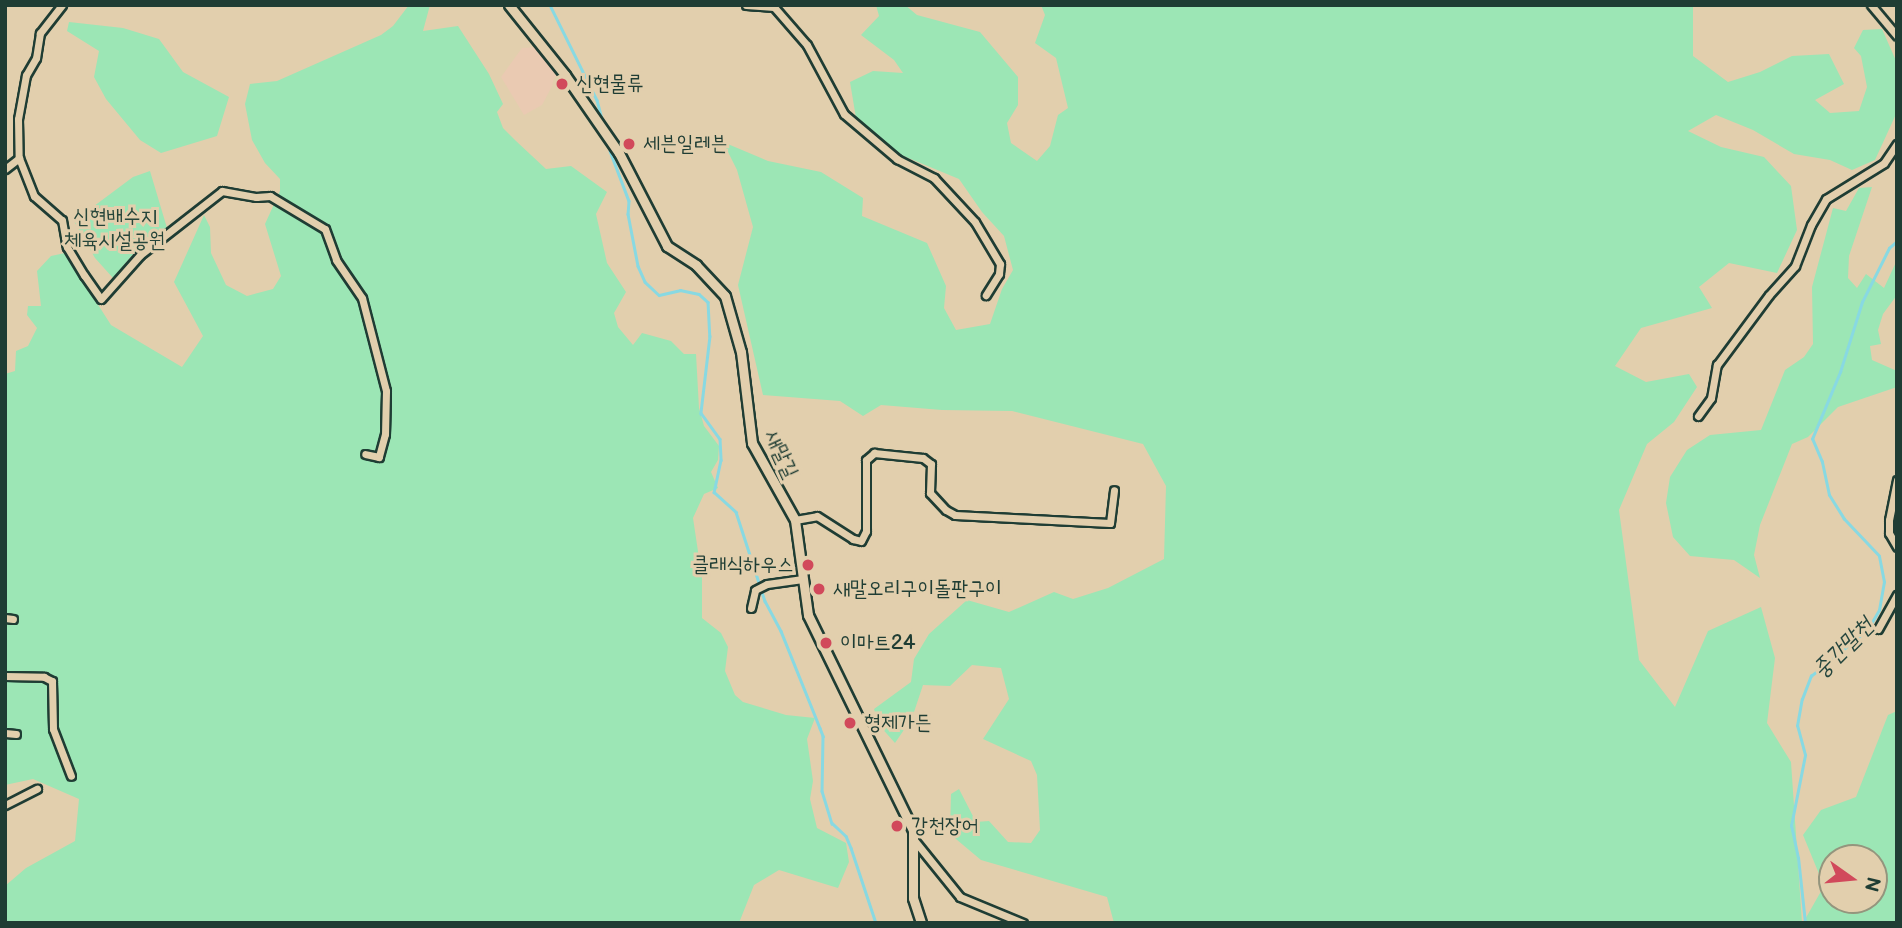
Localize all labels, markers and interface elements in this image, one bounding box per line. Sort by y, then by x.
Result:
place label: 신현물류 [576,71,644,97]
marker: 신현물류 [554,76,570,92]
place label: 세븐일레븐 [643,131,727,157]
marker: 세븐일레븐 [621,136,637,152]
park label: 신현배수지 체육시설공원 [64,204,166,254]
street label: 새말길 [759,426,803,482]
place label: 클래식하우스 [693,552,794,578]
marker: 클래식하우스 [800,557,816,573]
place label: 새말오리구이돌판구이 [833,576,1002,602]
marker: 새말오리구이돌판구이 [811,581,827,597]
water label: 중간말천 [1807,612,1879,684]
place label: 이마트24 [840,630,916,656]
marker: 이마트24 [818,635,834,651]
place label: 형제가든 [864,710,932,736]
marker: 형제가든 [842,715,858,731]
place label: 강천장어 [911,813,979,839]
marker: 강천장어 [889,818,905,834]
north arrow [1818,844,1888,914]
text: N [1859,874,1885,894]

